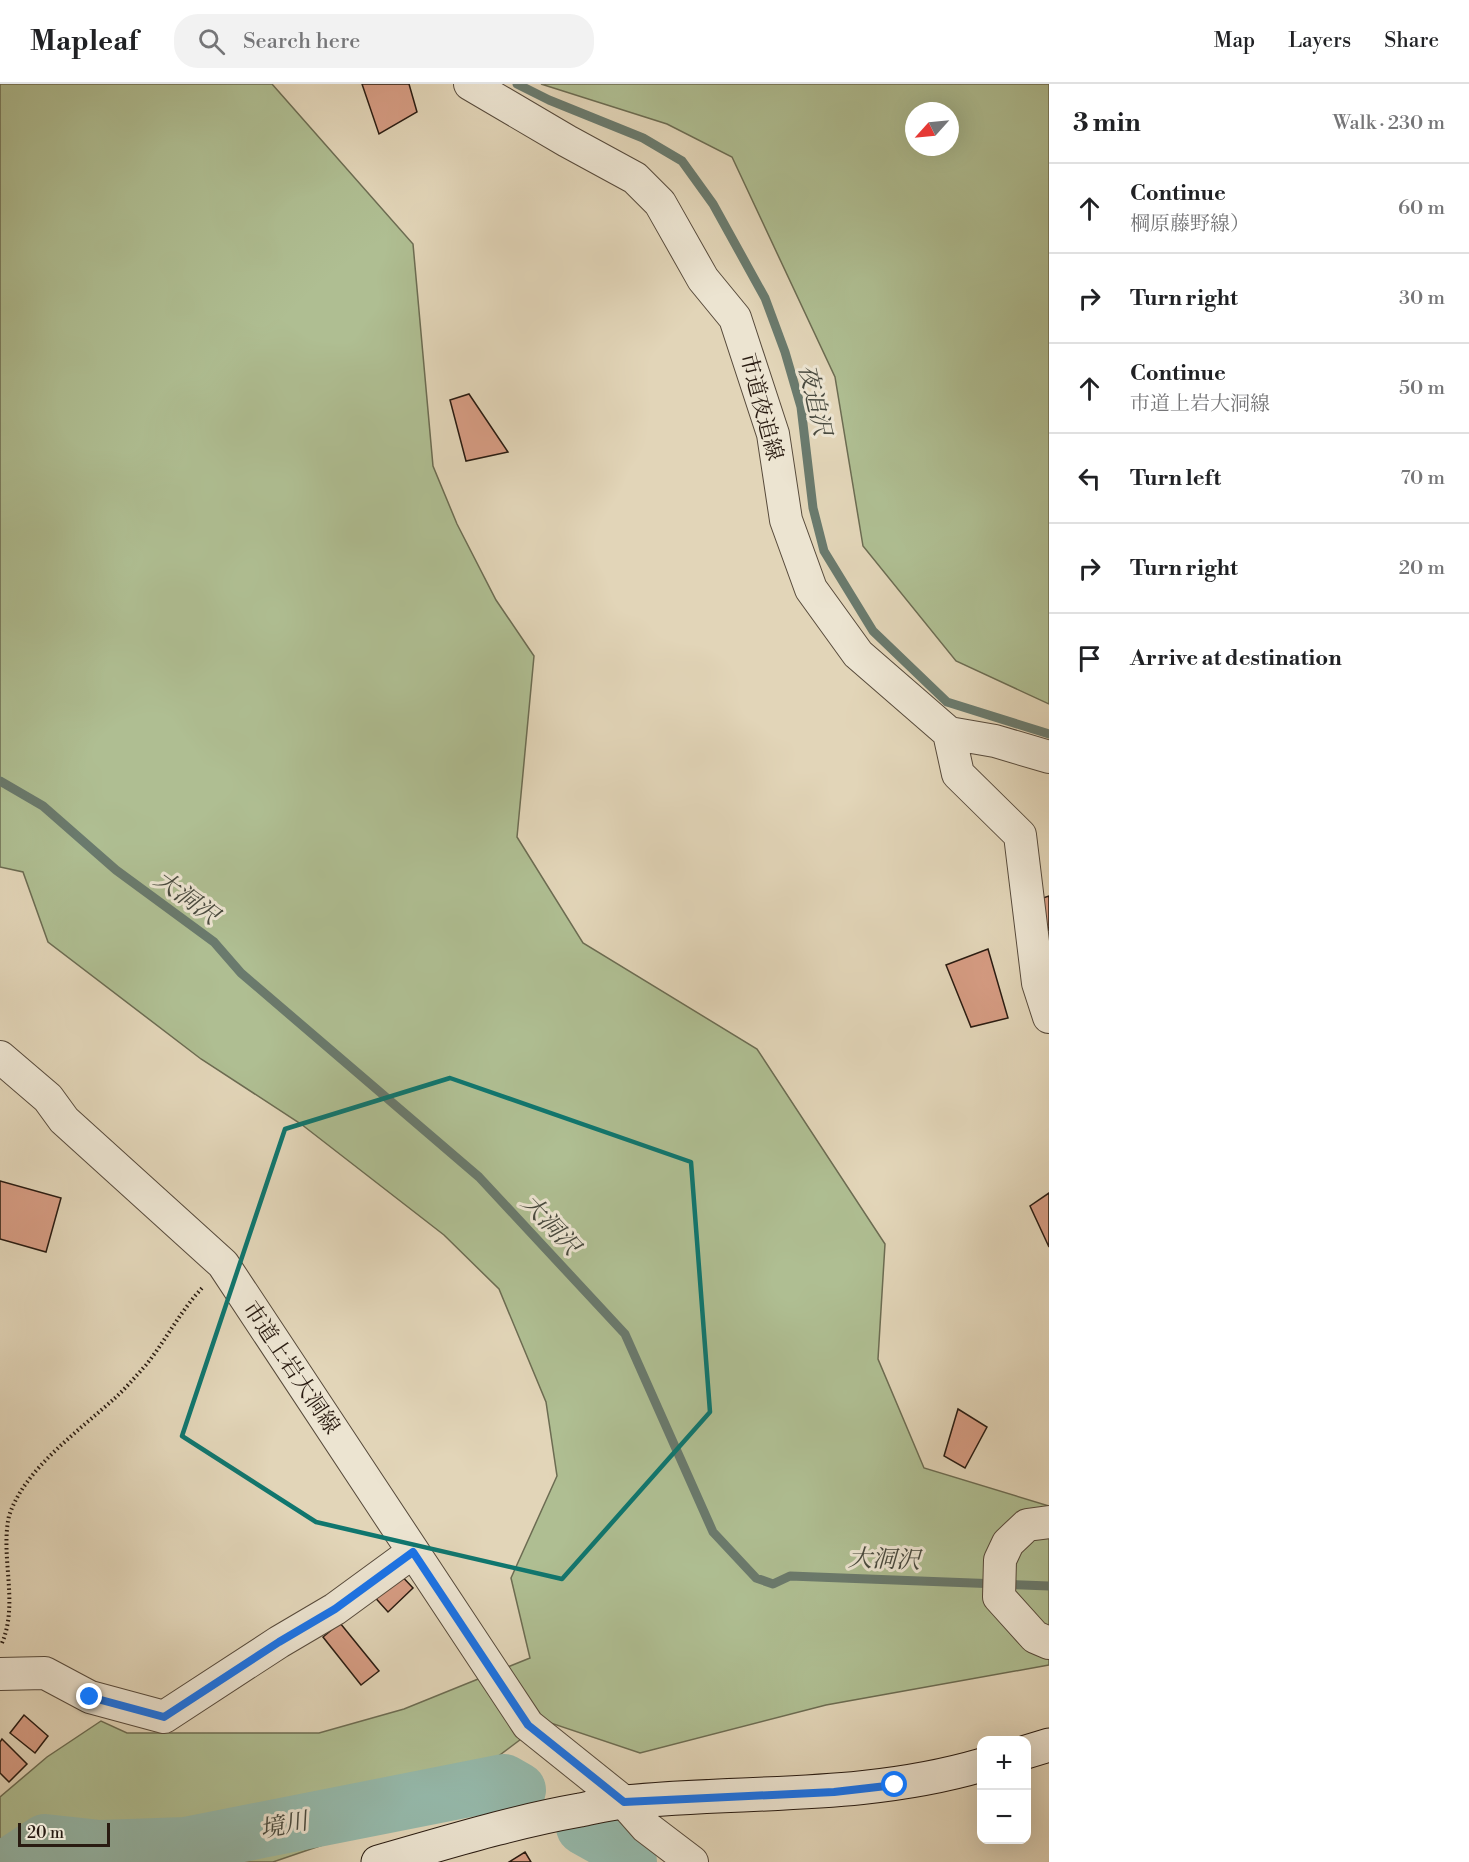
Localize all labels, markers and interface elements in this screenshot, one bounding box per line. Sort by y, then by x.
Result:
search box [174,14,594,68]
text: Mapleaf [30,24,138,59]
icon: search [195,25,228,58]
text: Search here [243,28,360,55]
text: Map [1214,28,1255,54]
text: Layers [1288,28,1351,54]
text: Share [1384,28,1439,54]
north arrow [905,102,959,156]
text: 3 min [1073,107,1141,139]
text: Walk · 230 m [1333,111,1445,136]
text: Continue [1130,180,1226,207]
icon: ahead [1073,192,1106,225]
text: 60 m [1398,196,1445,221]
text: 棡原藤野線） [1130,212,1250,237]
icon: right [1073,282,1106,315]
text: Turn right [1130,285,1238,312]
text: 30 m [1399,286,1445,311]
street label: 市道夜追線 [734,350,788,464]
text: Continue [1130,360,1226,387]
water label: 夜追沢 [791,362,837,441]
icon: ahead [1073,372,1106,405]
text: 50 m [1399,376,1445,401]
text: 市道上岩大洞線 [1130,392,1270,417]
icon: left [1073,462,1106,495]
text: Turn left [1130,465,1221,492]
text: 70 m [1401,466,1445,491]
icon: right [1073,552,1106,585]
text: Turn right [1130,555,1238,582]
text: 20 m [1399,556,1445,581]
icon: arrive [1073,642,1106,675]
text: Arrive at destination [1130,645,1342,672]
water label: 大洞沢 [148,865,226,933]
water label: 大洞沢 [514,1188,588,1264]
street label: 市道上岩大洞線 [237,1297,345,1439]
water label: 大洞沢 [847,1544,923,1576]
route end [76,1683,102,1709]
map controls [977,1736,1031,1844]
button: + [977,1736,1031,1790]
route start [881,1771,907,1797]
button: − [977,1790,1031,1844]
water label: 境川 [258,1806,313,1845]
scale bar [18,1820,110,1848]
text: 20 m [27,1823,64,1843]

